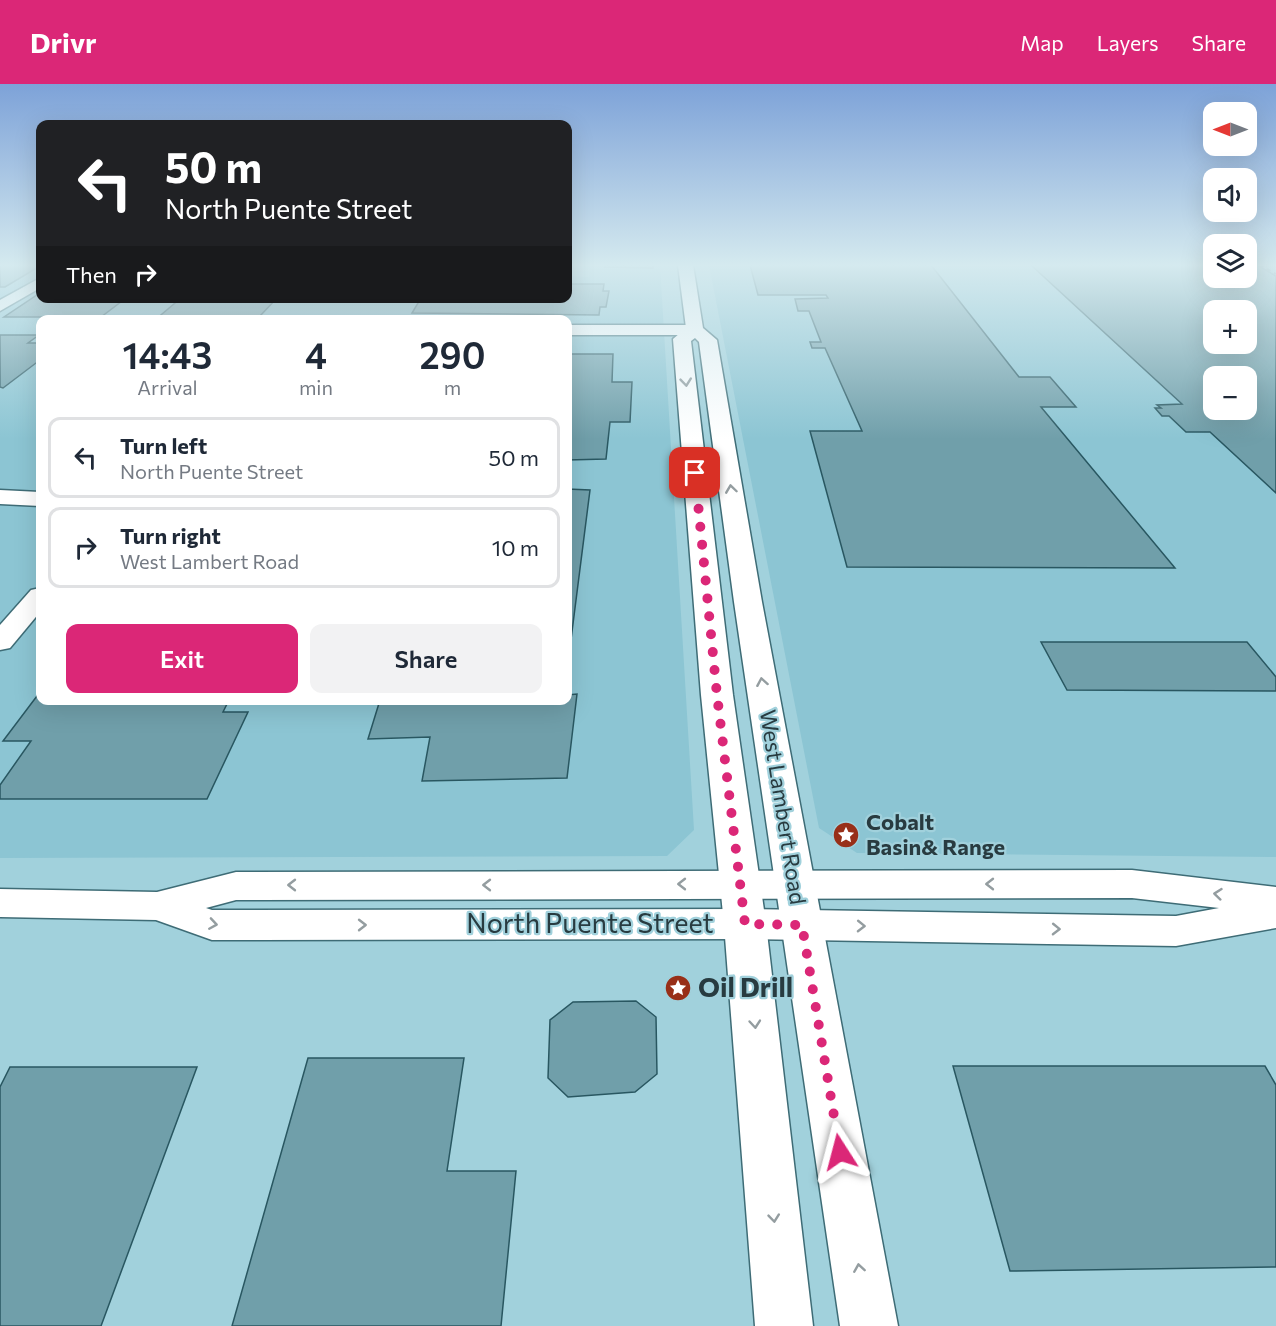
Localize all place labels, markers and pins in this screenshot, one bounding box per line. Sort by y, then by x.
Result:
pin [669,447,720,498]
place label: Cobalt Basin& Range [866,808,1005,860]
place icon: Cobalt Basin& Range [831,820,861,850]
place label: Oil Drill [698,970,793,1003]
place icon: Oil Drill [663,973,693,1003]

